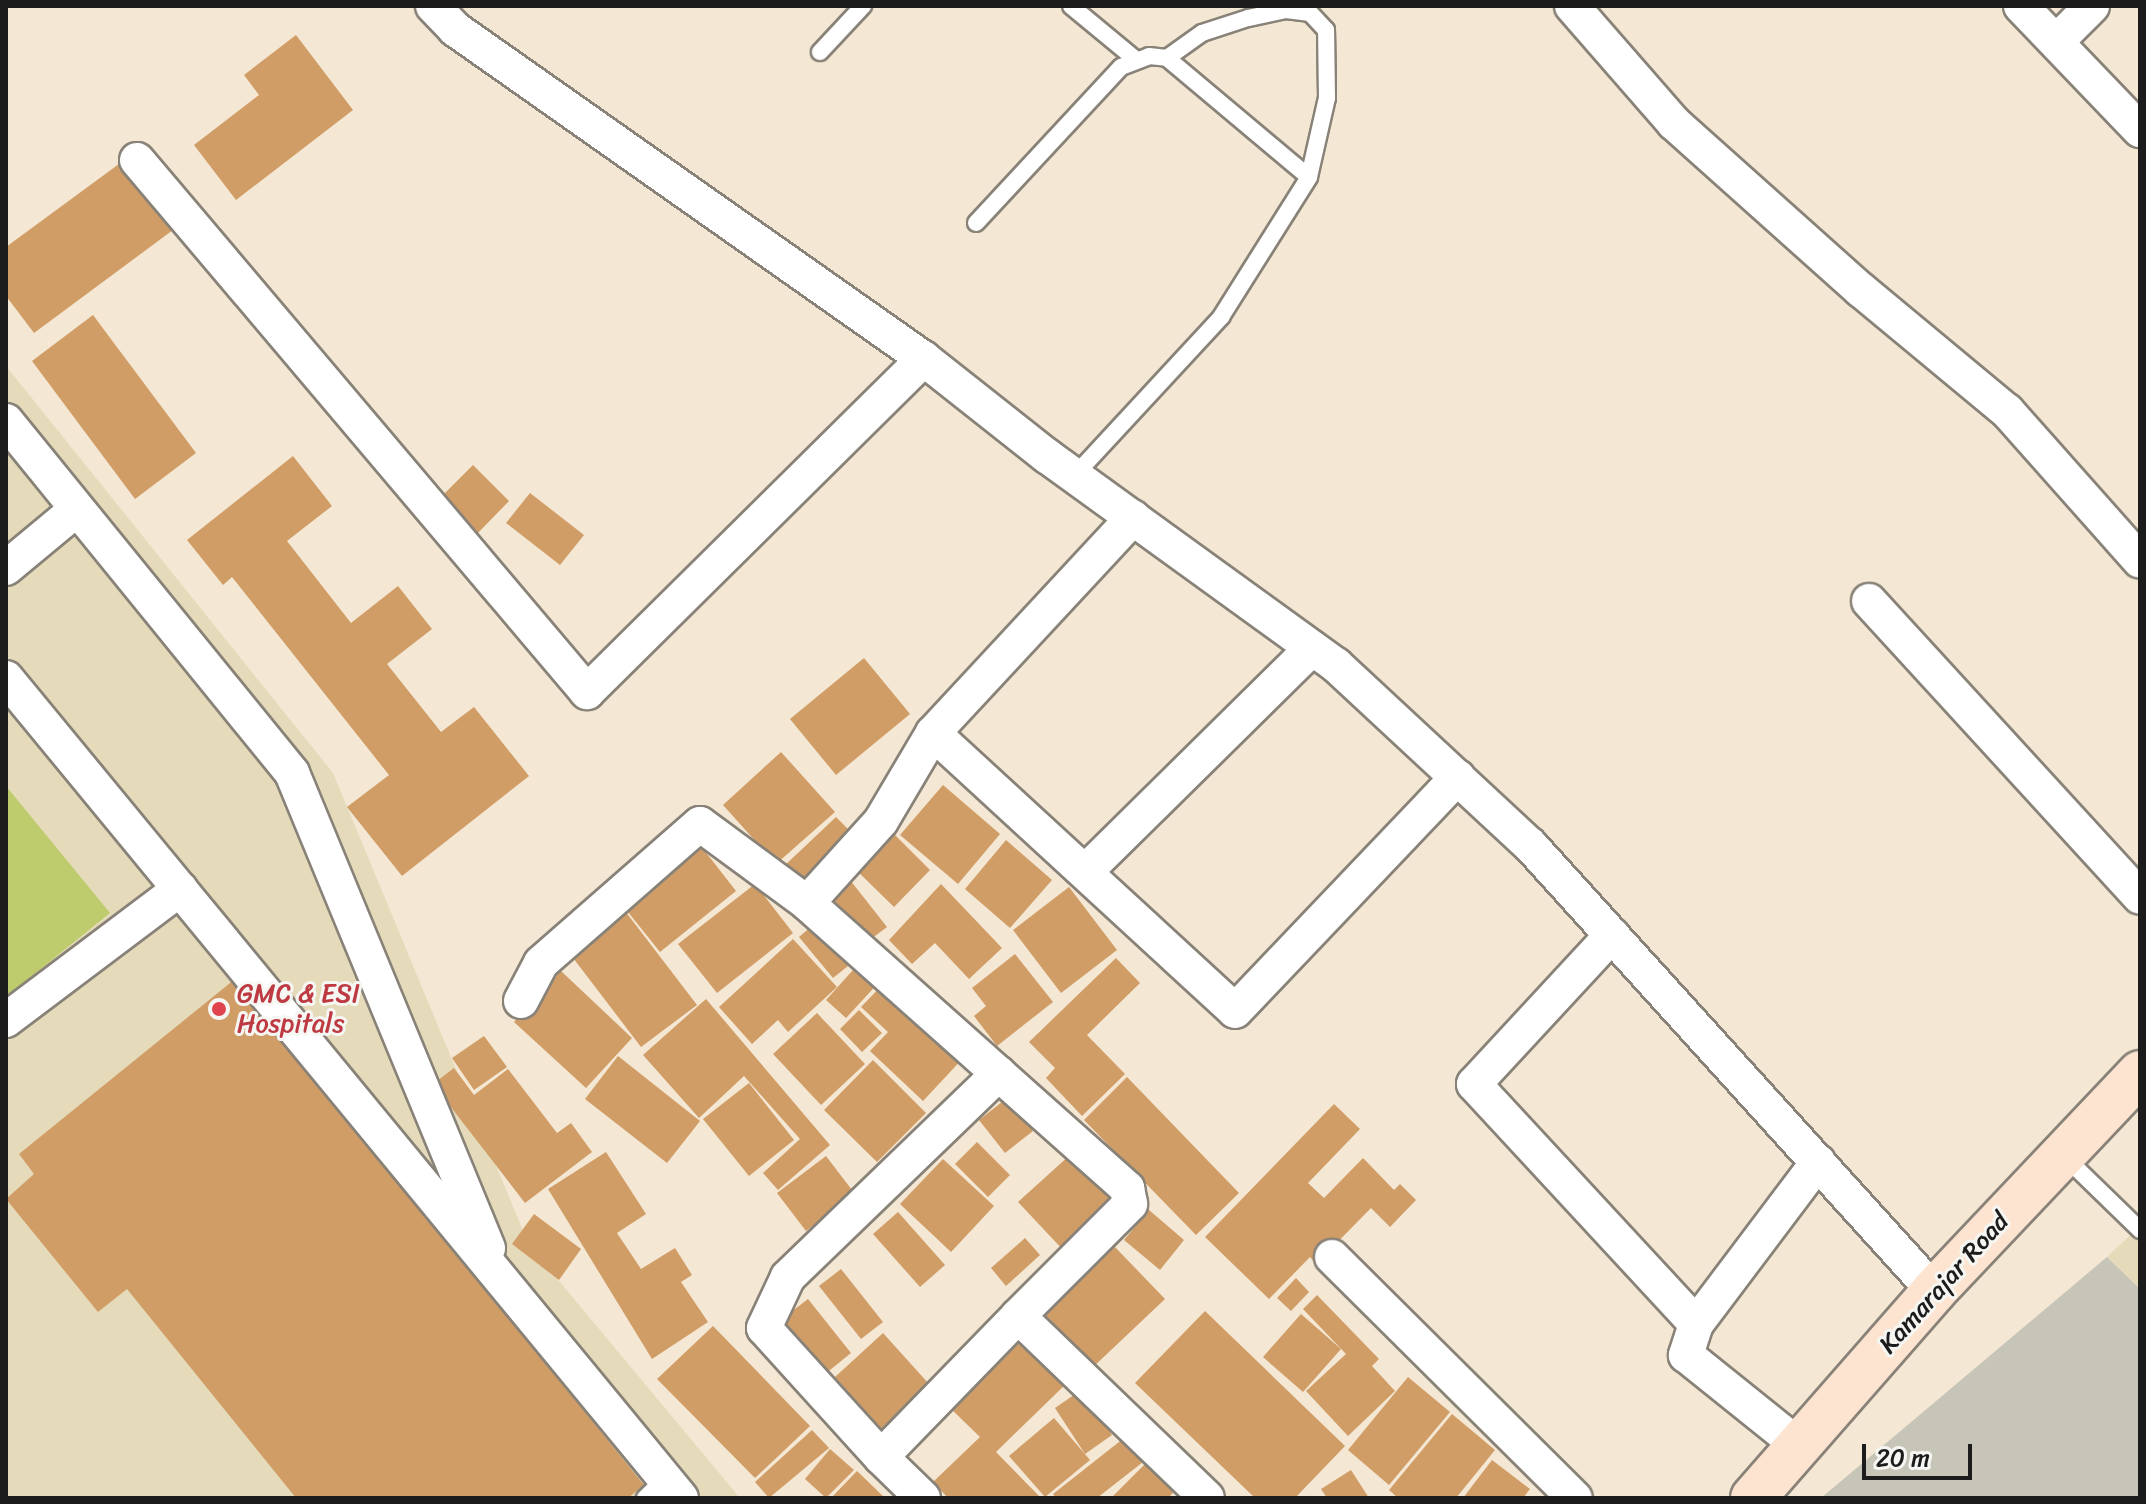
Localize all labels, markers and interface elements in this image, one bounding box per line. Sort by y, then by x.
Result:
place label: GMC & ESI Hospitals [237,978,360,1040]
marker: GMC & ESI Hospitals [208,998,230,1020]
street label: Kamarajar Road [1872,1206,2016,1360]
scale bar [1866,1428,1976,1478]
text: 20 m [1876,1437,1930,1479]

